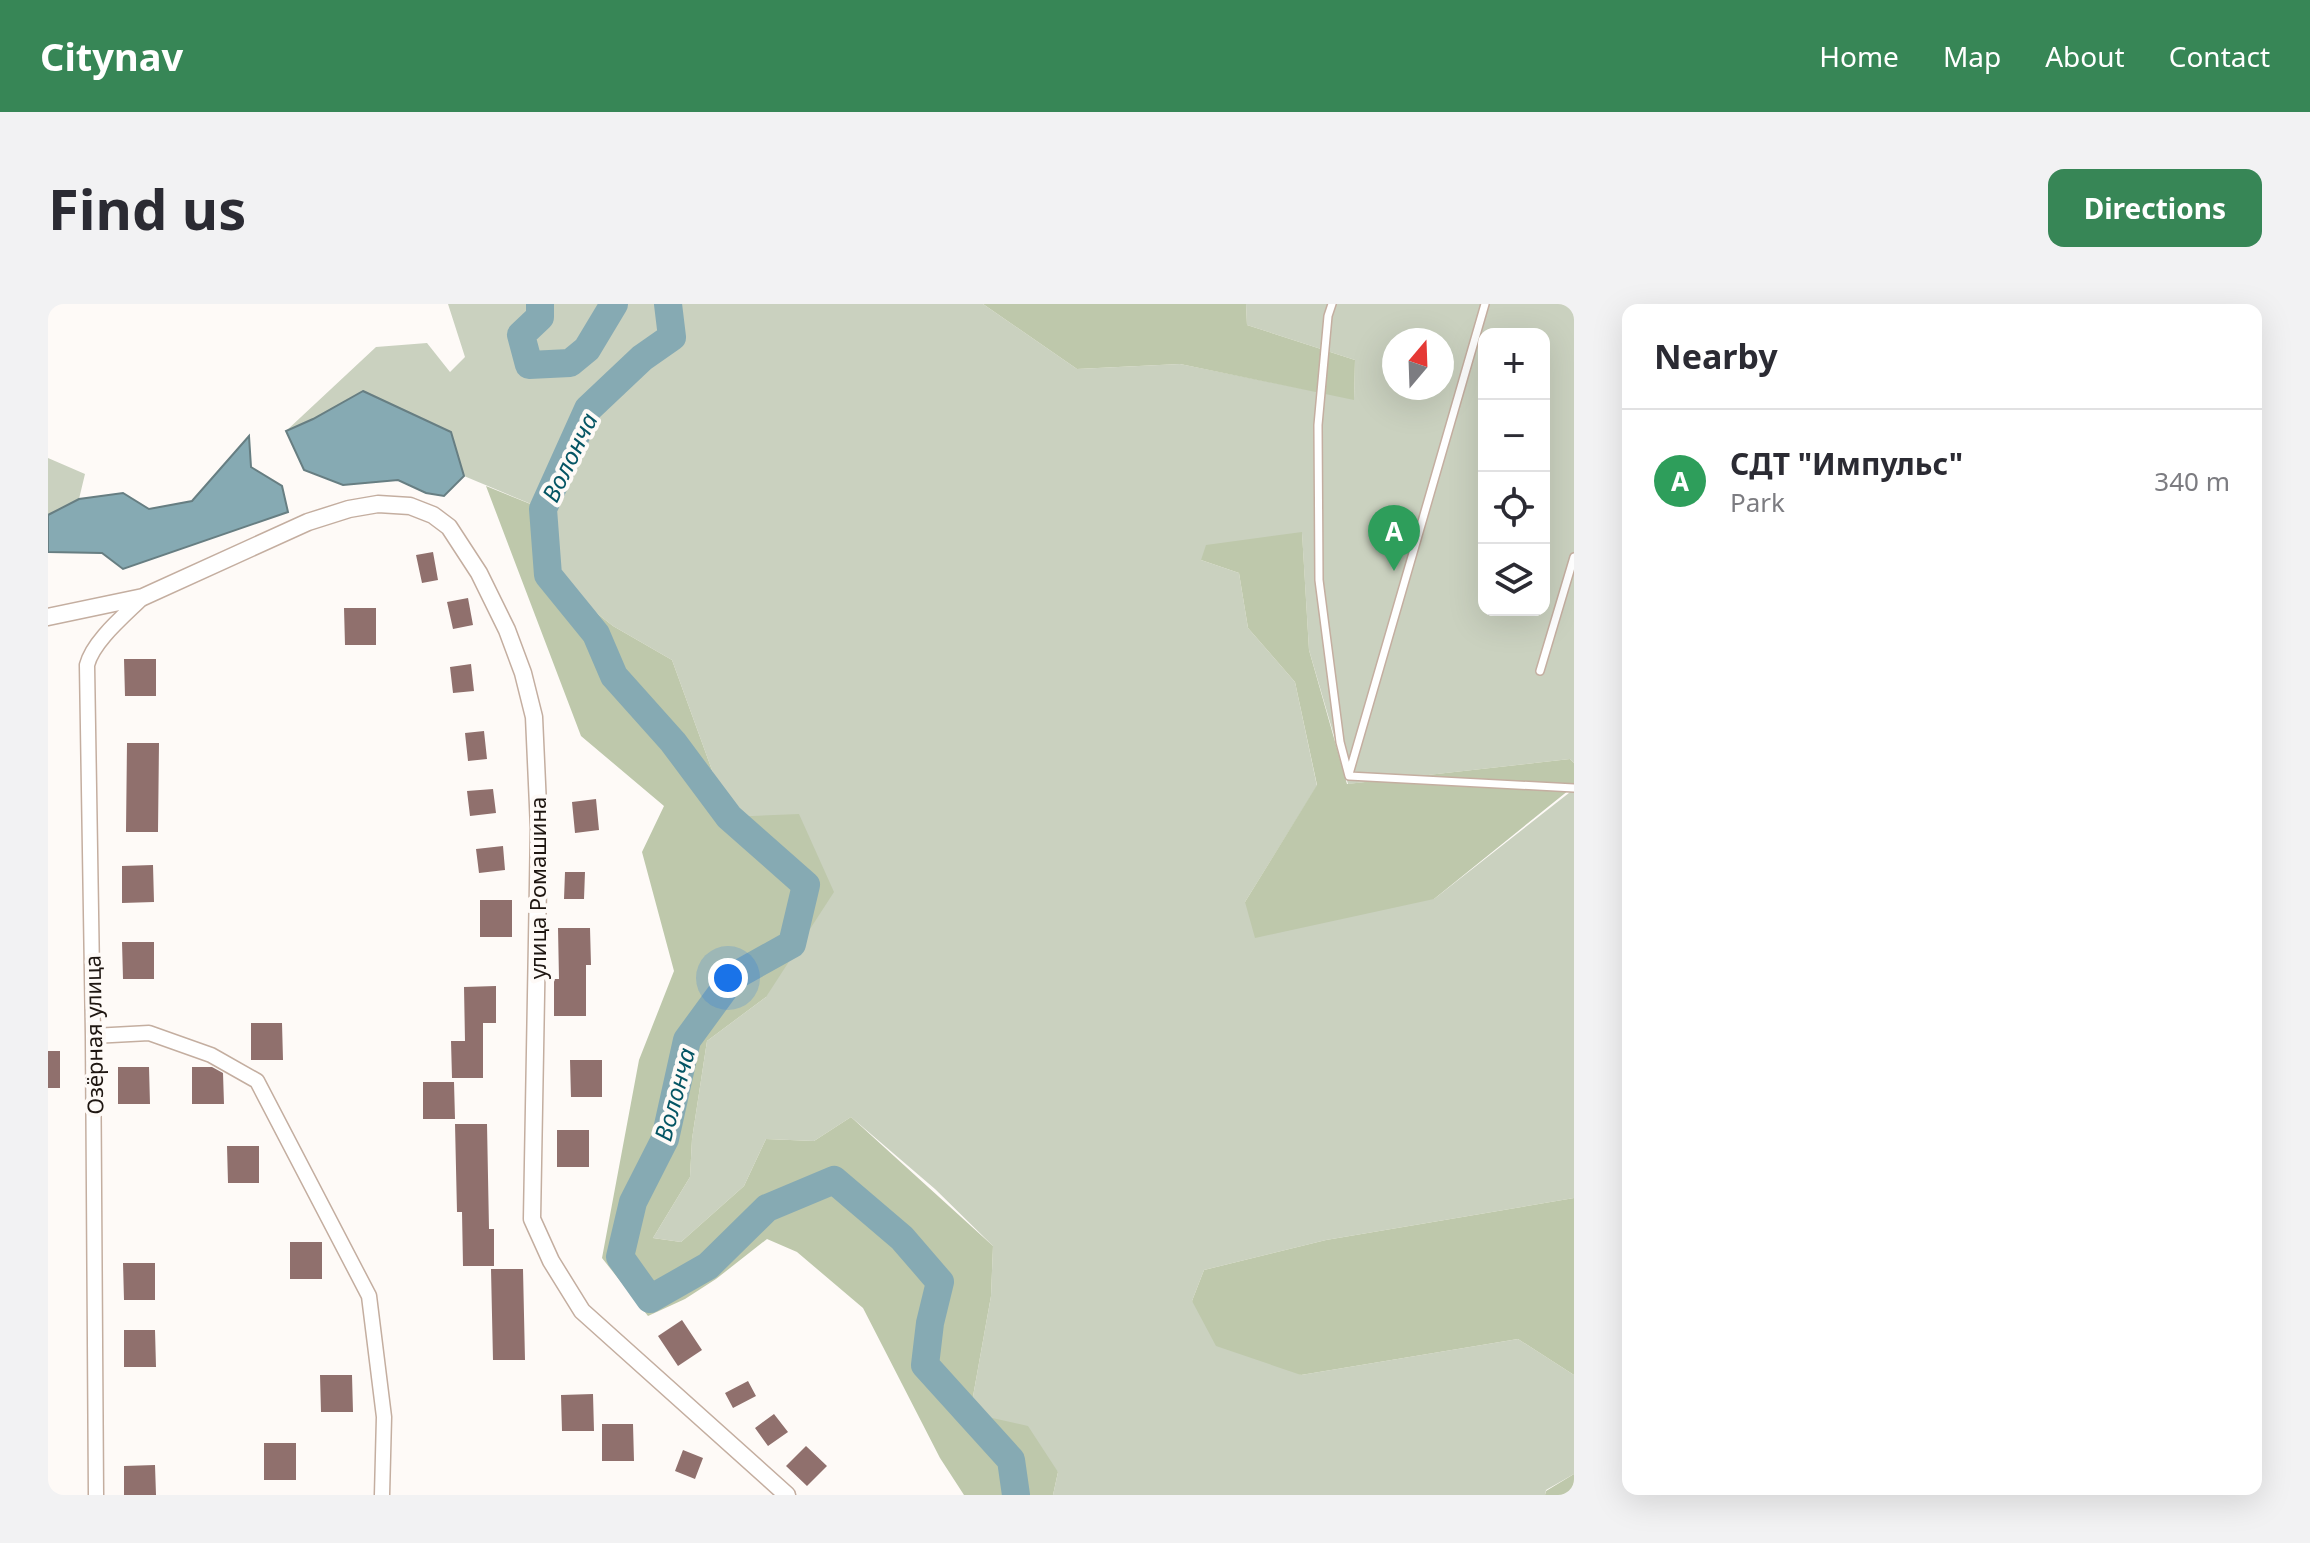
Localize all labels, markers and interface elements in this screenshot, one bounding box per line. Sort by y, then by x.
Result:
text: Citynav [40,30,183,82]
text: Home [1819,37,1899,75]
text: Map [1943,37,2001,75]
text: About [2045,37,2125,75]
text: Contact [2169,37,2270,75]
button: Directions [2048,169,2262,247]
text: Find us [48,170,246,246]
north arrow [1382,328,1454,400]
map controls [1478,328,1550,616]
button: + [1478,328,1550,400]
text: Nearby [1654,333,1778,379]
button: − [1478,400,1550,472]
water label: Волонча [533,407,605,507]
text: СДТ "Импульс" [1730,443,1963,484]
text: A [1671,463,1689,499]
text: 340 m [2154,463,2230,499]
button: locate [1478,472,1550,544]
text: Park [1730,484,1785,520]
pin: A [1368,505,1420,571]
button: layers [1478,544,1550,616]
street label: улица Ромашина [522,797,552,979]
street label: Озёрная улица [77,955,109,1115]
your location [708,958,748,998]
water label: Волонча [646,1043,702,1144]

